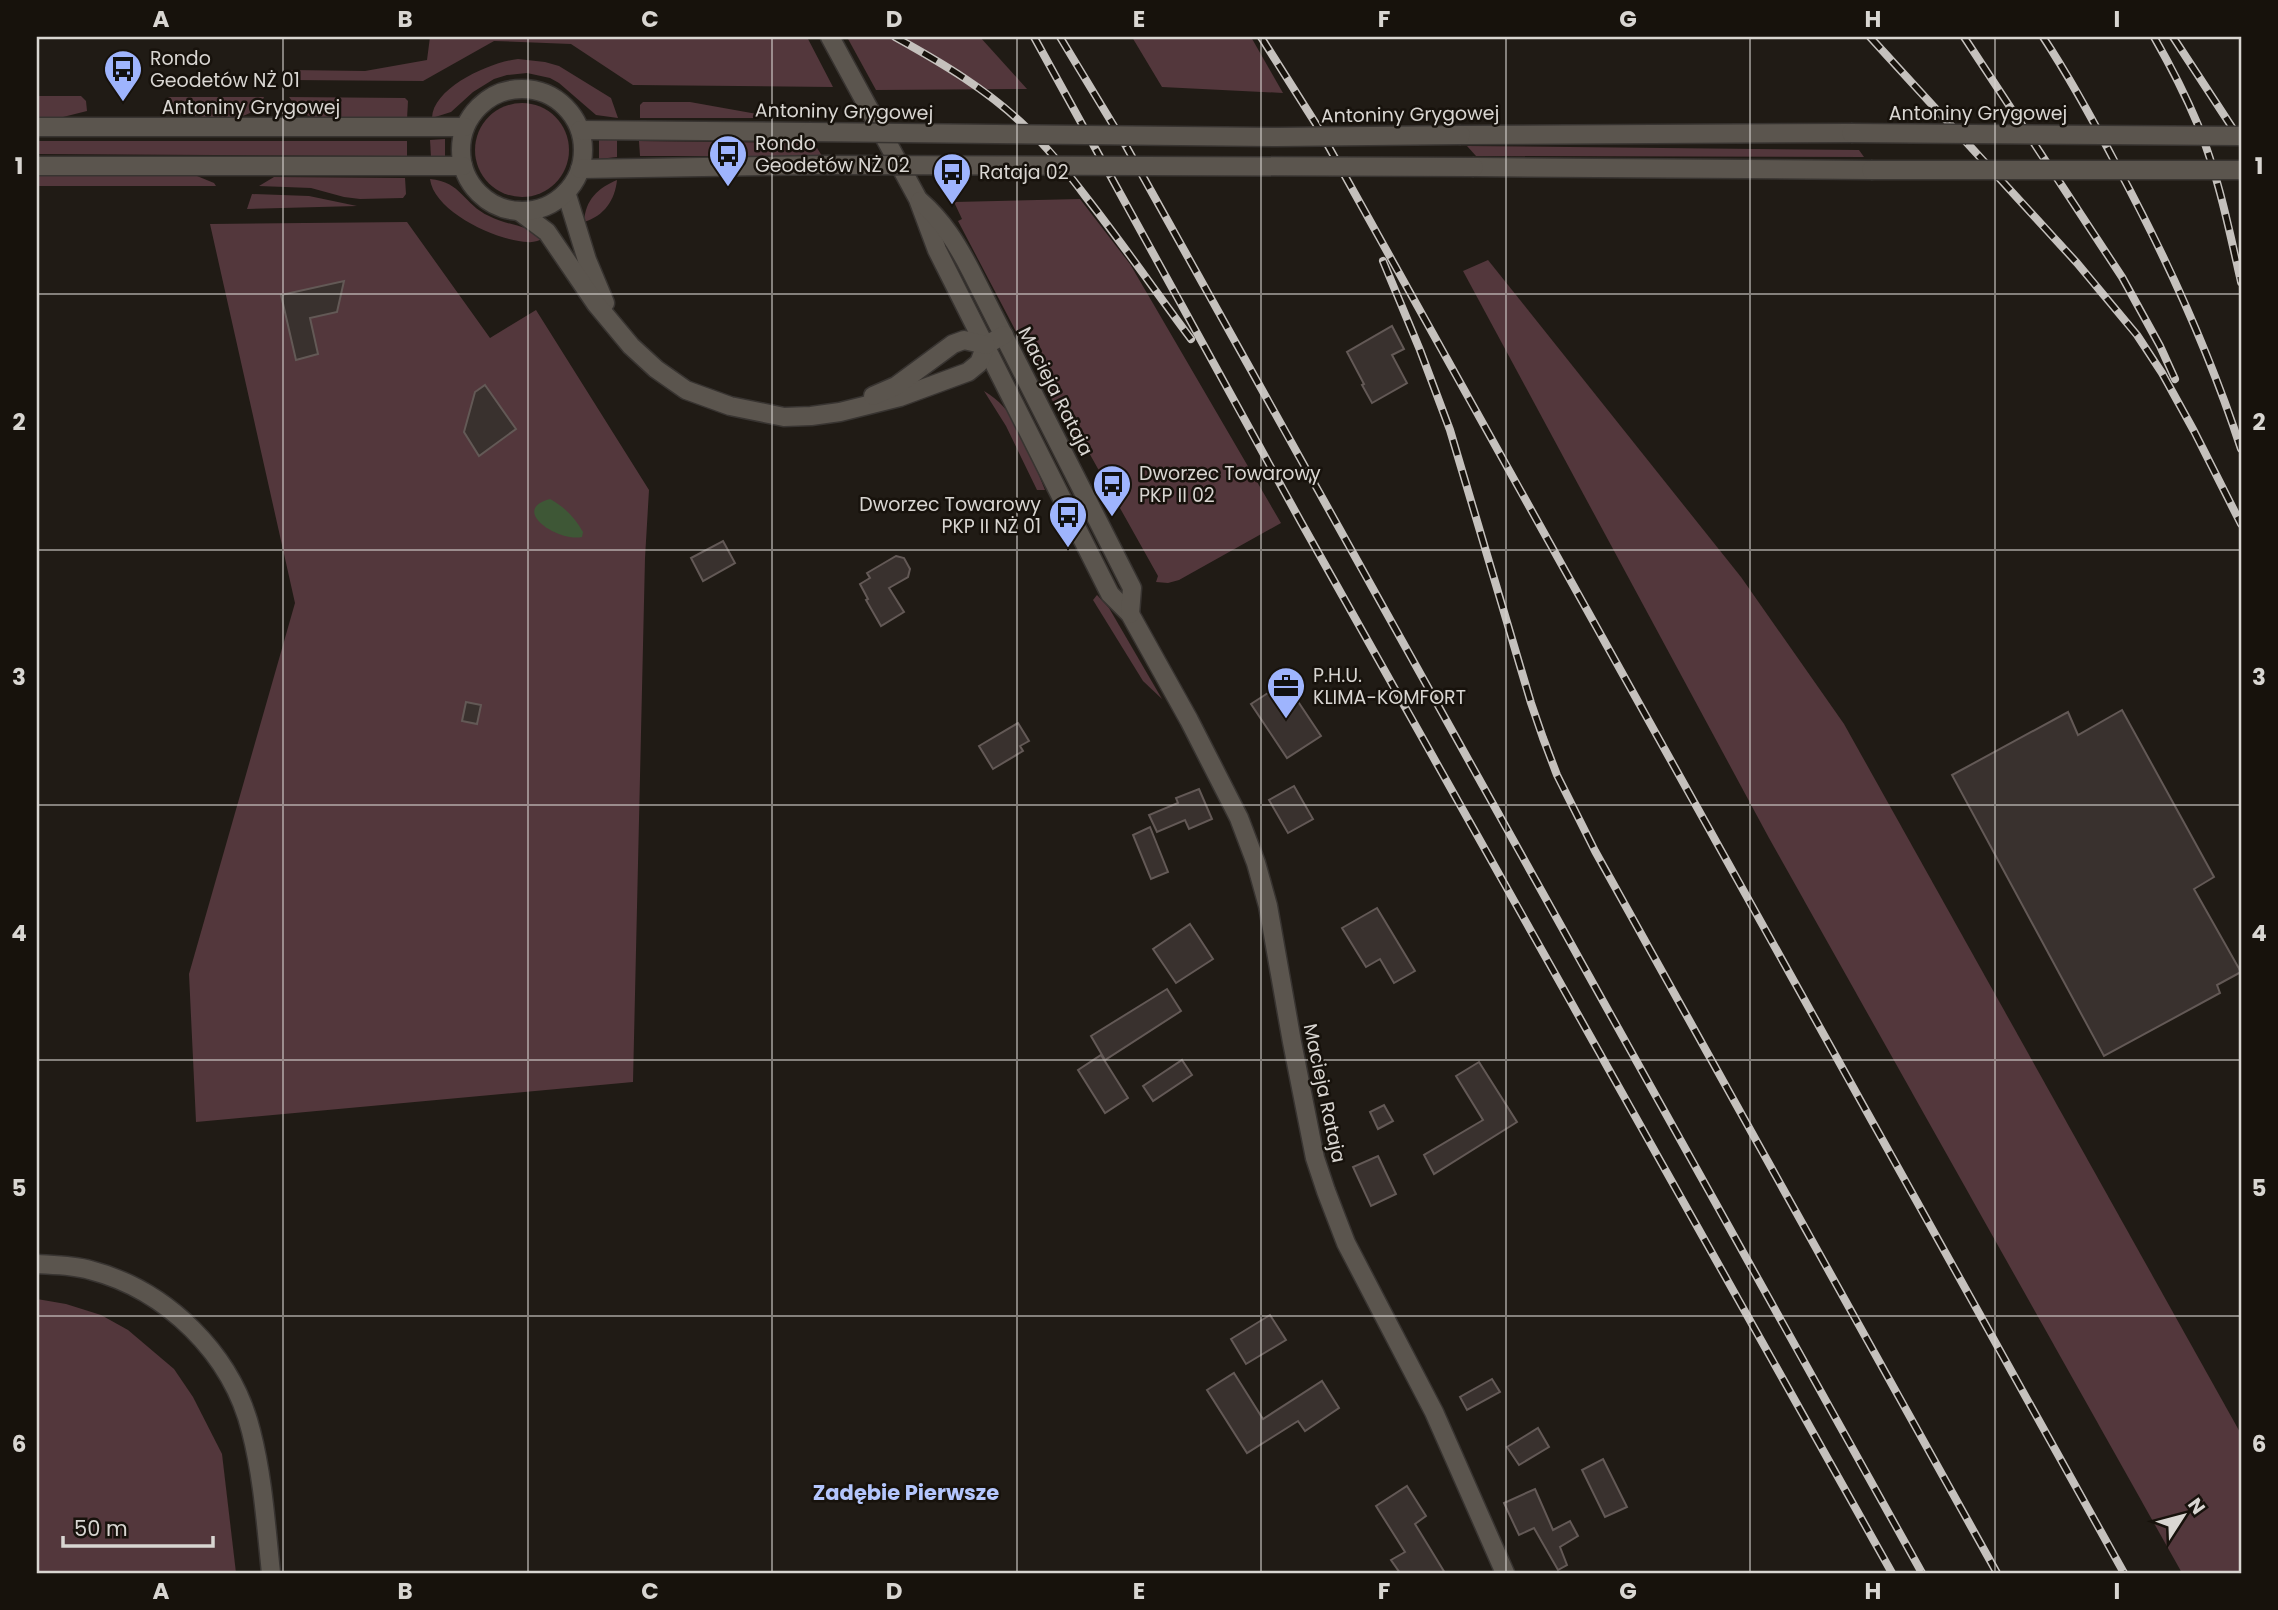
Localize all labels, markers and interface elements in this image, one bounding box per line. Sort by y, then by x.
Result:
text: A [153,3,170,35]
text: B [397,3,413,35]
text: C [641,3,659,35]
text: D [886,3,902,35]
text: E [1133,3,1145,35]
text: F [1378,3,1390,35]
text: G [1619,3,1637,35]
text: H [1865,3,1881,35]
text: I [2114,3,2120,35]
place label: Rondo Geodetów NŻ 01 [150,45,300,94]
bus stop icon: Rondo Geodetów NŻ 01 [102,48,144,103]
street label: Antoniny Grygowej [162,94,340,121]
street label: Antoniny Grygowej [755,96,933,127]
street label: Antoniny Grygowej [1321,99,1499,130]
street label: Antoniny Grygowej [1889,100,2067,127]
place label: Rondo Geodetów NŻ 02 [755,130,910,179]
bus stop icon: Rondo Geodetów NŻ 02 [707,133,749,188]
text: 1 [15,150,23,182]
text: 1 [2255,150,2263,182]
bus stop icon: Rataja 02 [931,151,973,206]
place label: Rataja 02 [979,159,1069,186]
street label: Macieja Rataja [1011,322,1100,460]
text: 2 [12,406,26,438]
text: 2 [2252,406,2266,438]
place label: Dworzec Towarowy PKP II 02 [1139,460,1321,509]
bus stop icon: Dworzec Towarowy PKP II 02 [1091,463,1133,518]
place label: Dworzec Towarowy PKP II NŻ 01 [859,491,1041,540]
bus stop icon: Dworzec Towarowy PKP II NŻ 01 [1047,494,1089,549]
text: 3 [12,661,26,693]
text: 3 [2252,661,2266,693]
place label: P.H.U. KLIMA-KOMFORT [1313,662,1466,711]
office icon: P.H.U. KLIMA-KOMFORT [1265,665,1307,720]
text: 4 [11,917,27,949]
text: 4 [2251,917,2267,949]
street label: Macieja Rataja [1297,1021,1352,1165]
text: 5 [12,1172,26,1204]
text: 5 [2252,1172,2266,1204]
text: 6 [12,1428,26,1460]
text: 6 [2252,1428,2266,1460]
district label: Zadębie Pierwsze [813,1478,999,1507]
north arrow [2148,1480,2218,1550]
text: N [2181,1493,2211,1520]
scale bar [63,1505,214,1549]
text: 50 m [74,1514,128,1543]
text: A [153,1575,170,1607]
text: B [397,1575,413,1607]
text: C [641,1575,659,1607]
text: D [886,1575,902,1607]
text: E [1133,1575,1145,1607]
text: F [1378,1575,1390,1607]
text: G [1619,1575,1637,1607]
text: H [1865,1575,1881,1607]
text: I [2114,1575,2120,1607]

